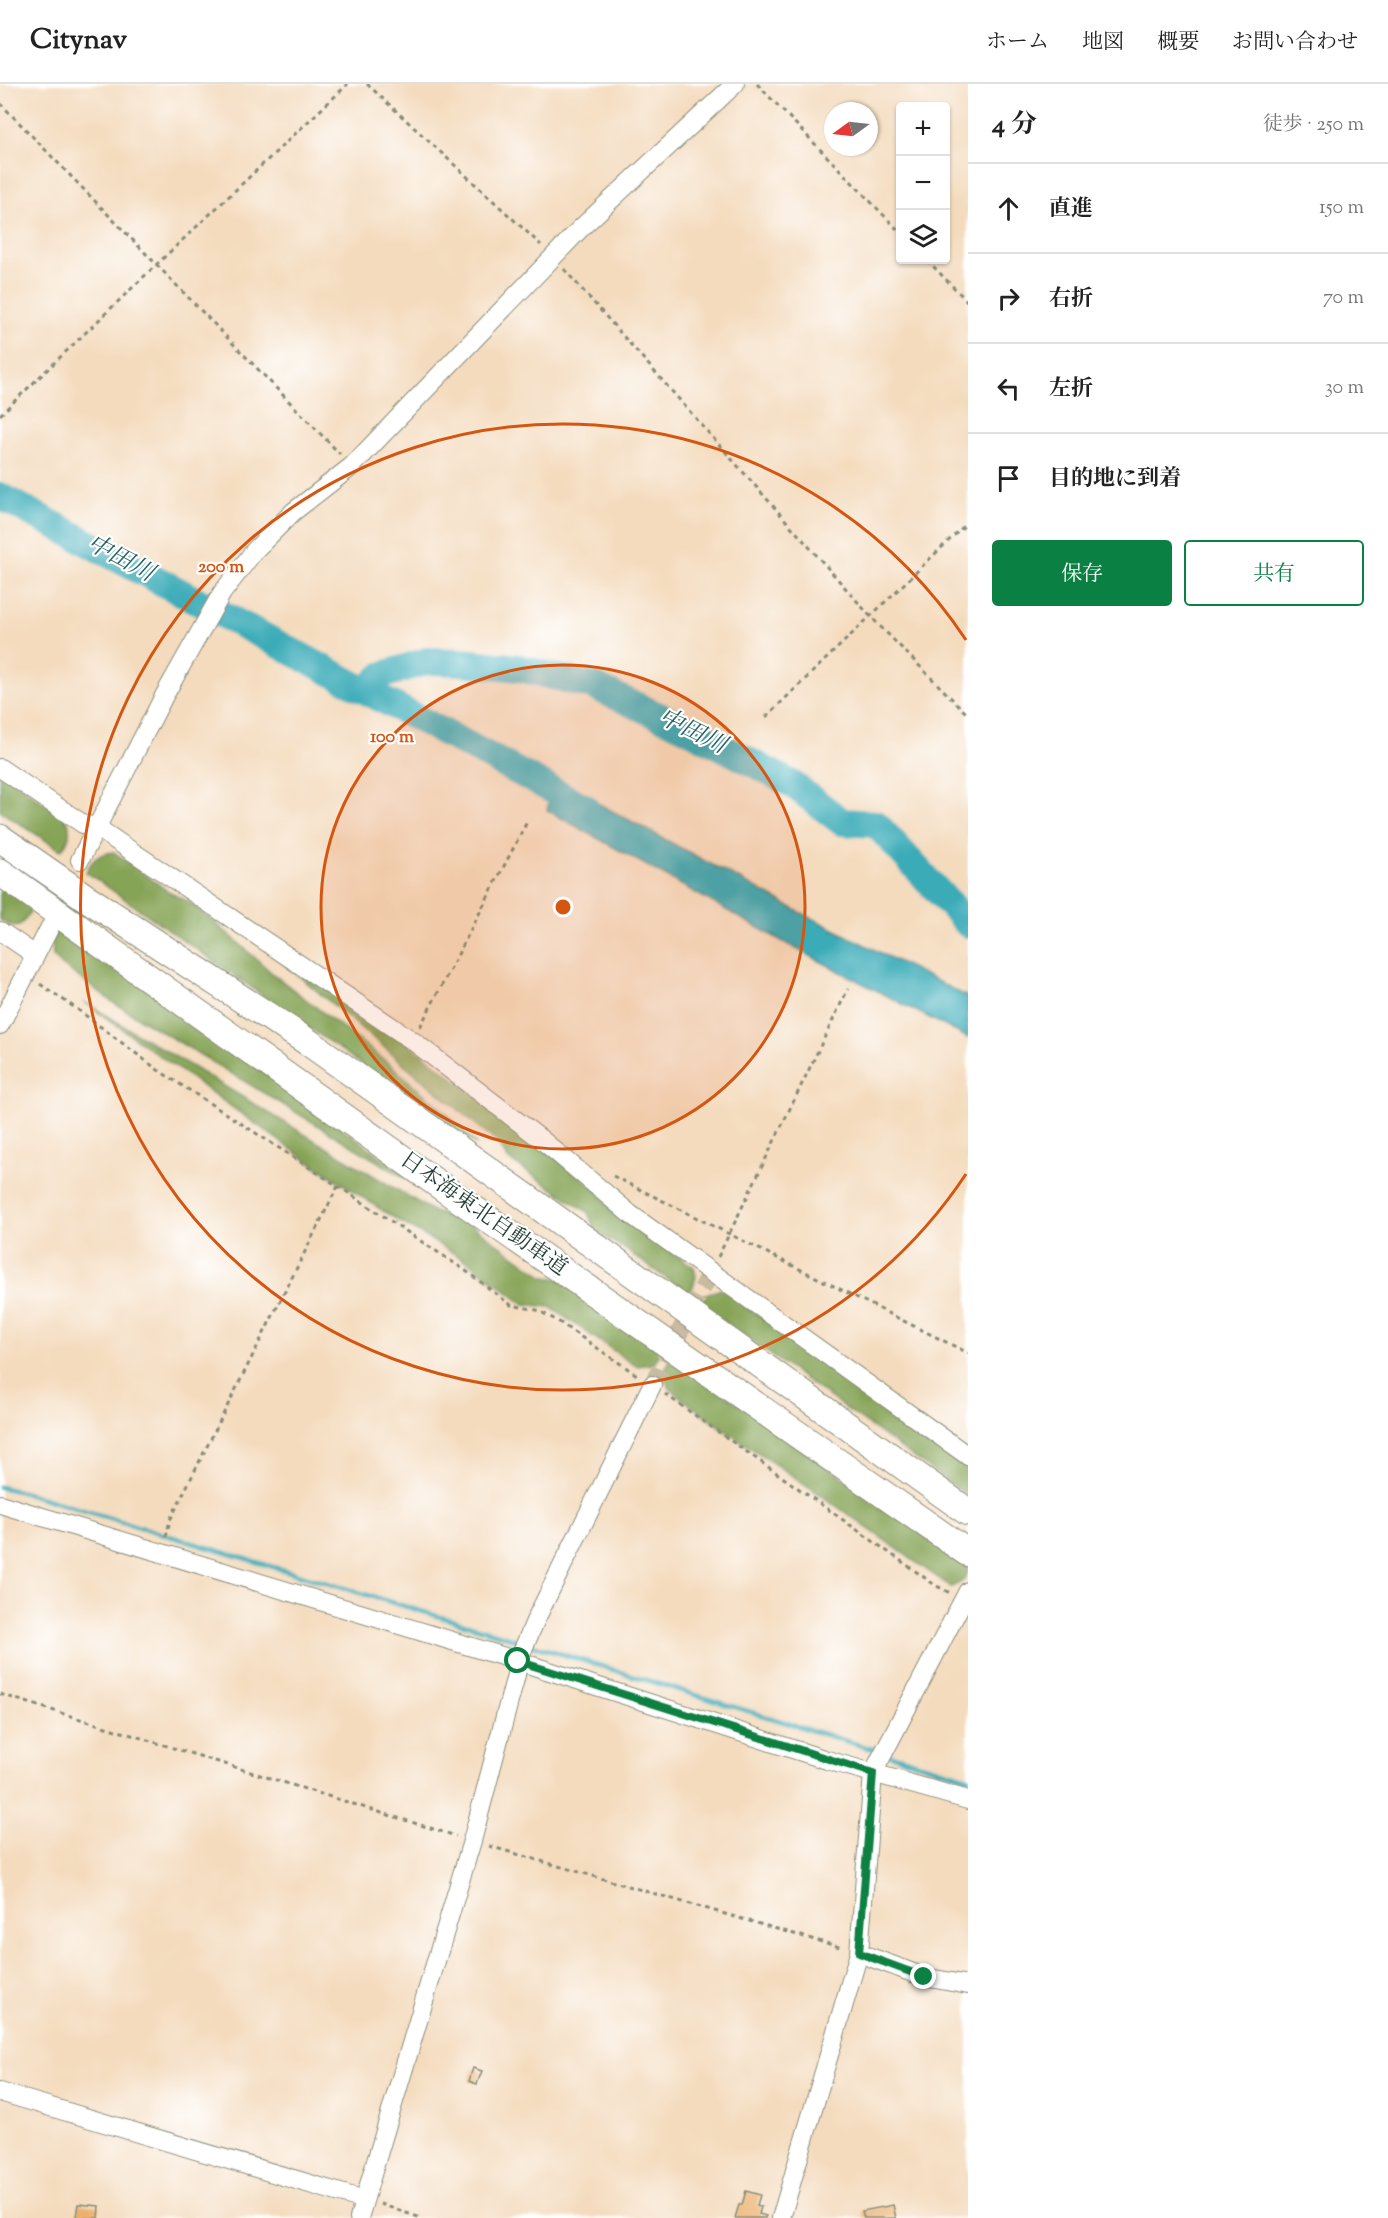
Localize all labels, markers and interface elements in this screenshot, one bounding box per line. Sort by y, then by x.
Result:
text: Citynav [30,21,127,61]
text: ホーム [986,28,1049,58]
text: 地図 [1082,28,1124,58]
text: 概要 [1157,28,1199,58]
text: お問い合わせ [1232,28,1358,58]
north arrow [824,102,878,156]
map controls [896,102,950,264]
button: + [896,102,950,156]
text: 4 分 [992,107,1037,144]
text: 徒歩 · 250 m [1263,111,1364,140]
button: − [896,156,950,210]
icon: ahead [992,192,1025,225]
text: 直進 [1049,194,1093,226]
text: 150 m [1319,194,1364,223]
button: layers [896,210,950,264]
icon: right [992,282,1025,315]
text: 右折 [1049,284,1093,316]
text: 70 m [1323,284,1364,313]
icon: left [992,372,1025,405]
text: 左折 [1049,374,1093,406]
text: 30 m [1325,374,1364,403]
icon: arrive [992,462,1025,495]
text: 目的地に到着 [1049,464,1181,496]
water label: 中田川 [80,527,162,592]
button: 保存 [992,540,1172,606]
button: 共有 [1184,540,1364,606]
text: 200 m [198,555,244,581]
water label: 中田川 [652,701,735,764]
text: 100 m [370,725,414,751]
centre of rings [553,897,573,917]
street label: 日本海東北自動車道 [393,1145,573,1285]
route start [504,1647,530,1673]
route end [910,1963,936,1989]

